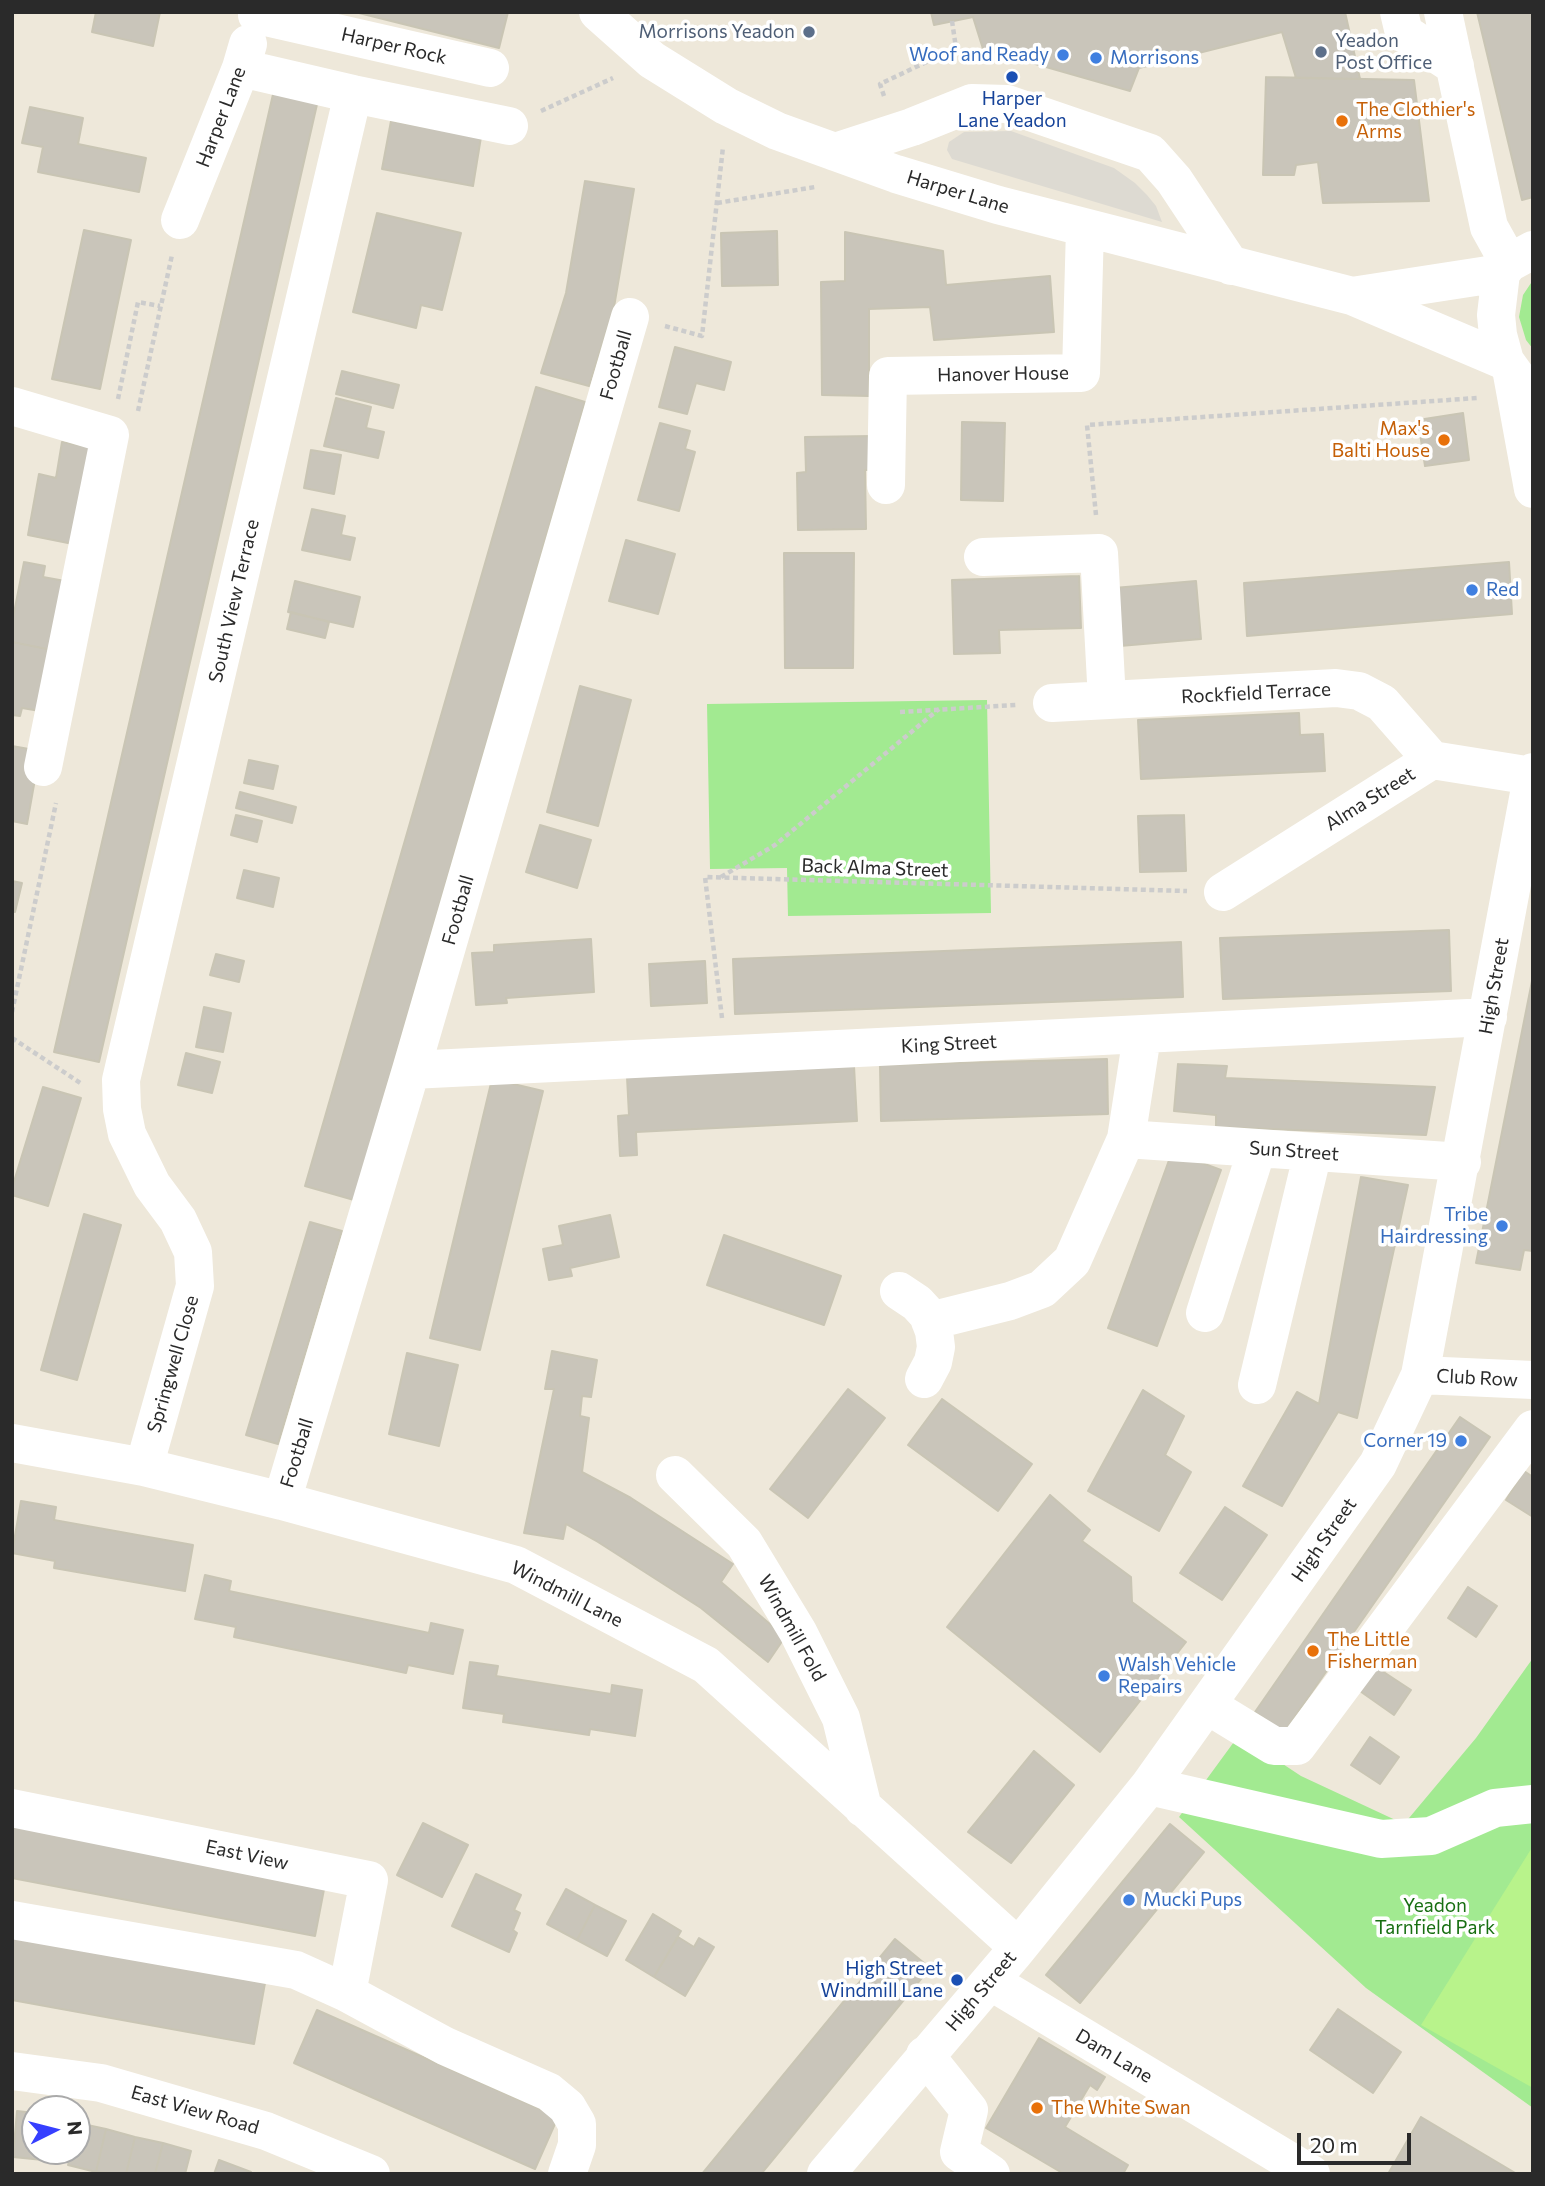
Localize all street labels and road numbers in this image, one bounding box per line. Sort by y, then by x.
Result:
street label: Harper Rock [339,23,449,69]
street label: Harper Lane [191,63,251,171]
street label: Harper Lane [904,166,1012,218]
street label: Football [595,327,637,403]
street label: Hanover House [937,361,1069,387]
street label: South View Terrace [204,517,264,685]
street label: Rockfield Terrace [1180,678,1332,708]
street label: Alma Street [1321,762,1419,836]
street label: Back Alma Street [801,854,949,882]
street label: Football [437,872,479,948]
street label: High Street [1474,936,1514,1036]
street label: King Street [900,1030,998,1058]
street label: Sun Street [1248,1136,1340,1166]
street label: Springwell Close [142,1293,204,1435]
street label: Club Row [1436,1364,1518,1392]
street label: Football [276,1415,318,1491]
street label: High Street [1287,1493,1361,1587]
street label: Windmill Lane [507,1556,627,1632]
street label: Windmill Fold [753,1571,831,1685]
street label: East View [203,1835,291,1875]
street label: High Street [941,1946,1021,2036]
street label: Dam Lane [1071,2024,1157,2088]
street label: East View Road [128,2081,262,2139]

